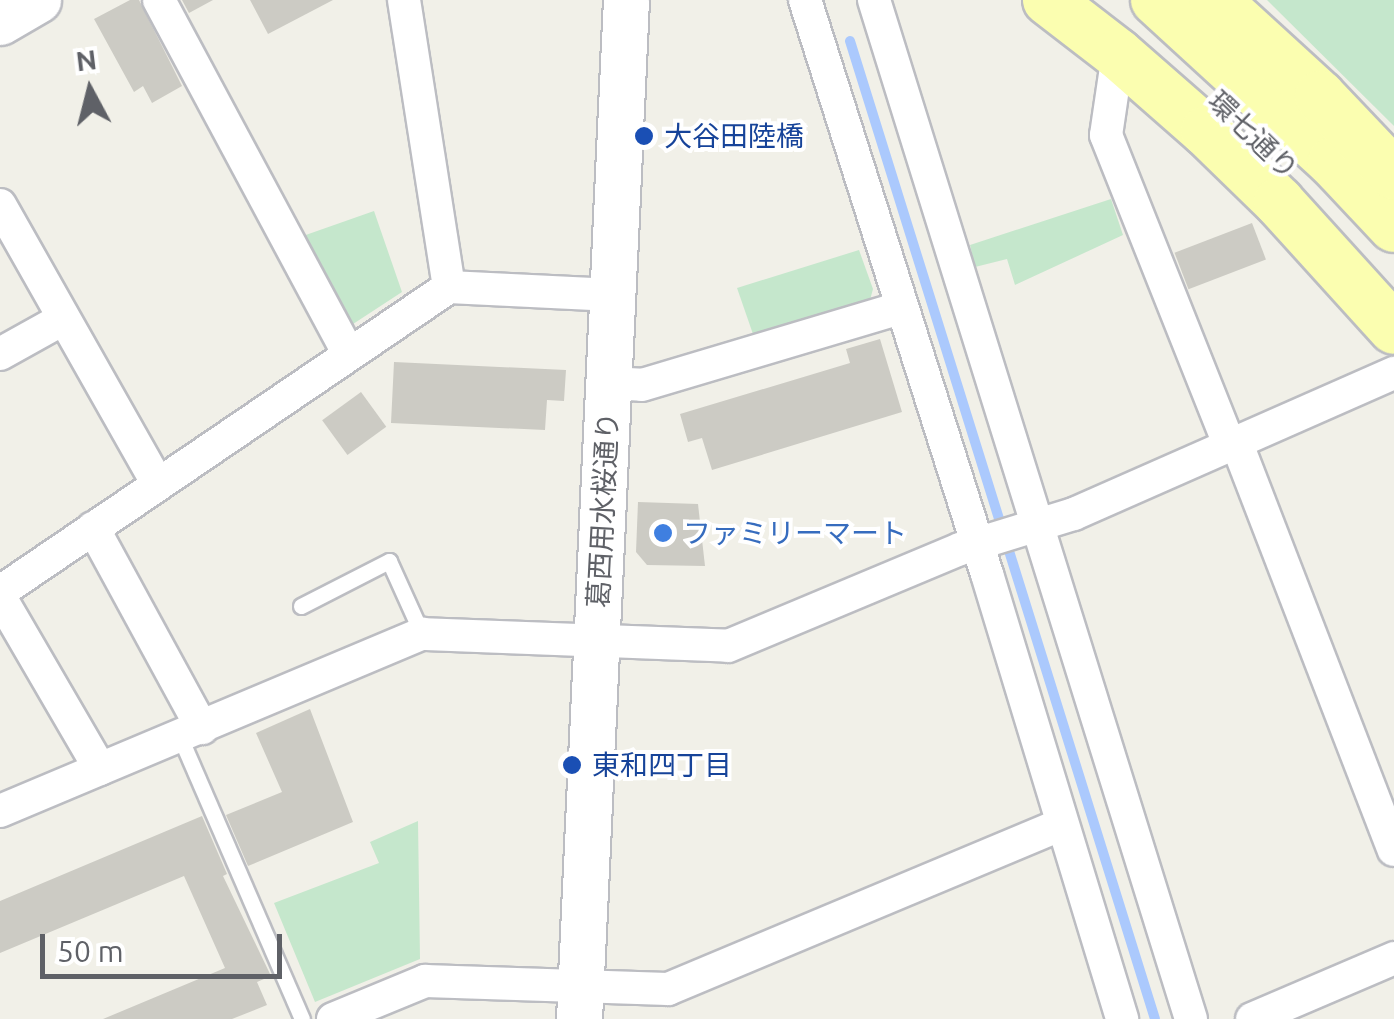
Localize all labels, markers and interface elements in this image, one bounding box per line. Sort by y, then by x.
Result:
north arrow [40,40,140,140]
text: N [74,43,99,76]
street label: 環七通り [1201,84,1305,186]
place label: 大谷田陸橋 [664,119,804,153]
marker: 大谷田陸橋 [633,125,655,147]
street label: 葛西用水桜通り [581,411,625,609]
place label: ファミリーマート [683,516,907,550]
marker: ファミリーマート [652,522,674,544]
place label: 東和四丁目 [592,748,732,782]
marker: 東和四丁目 [561,754,583,776]
scale bar [45,914,288,976]
text: 50 m [57,934,124,968]

